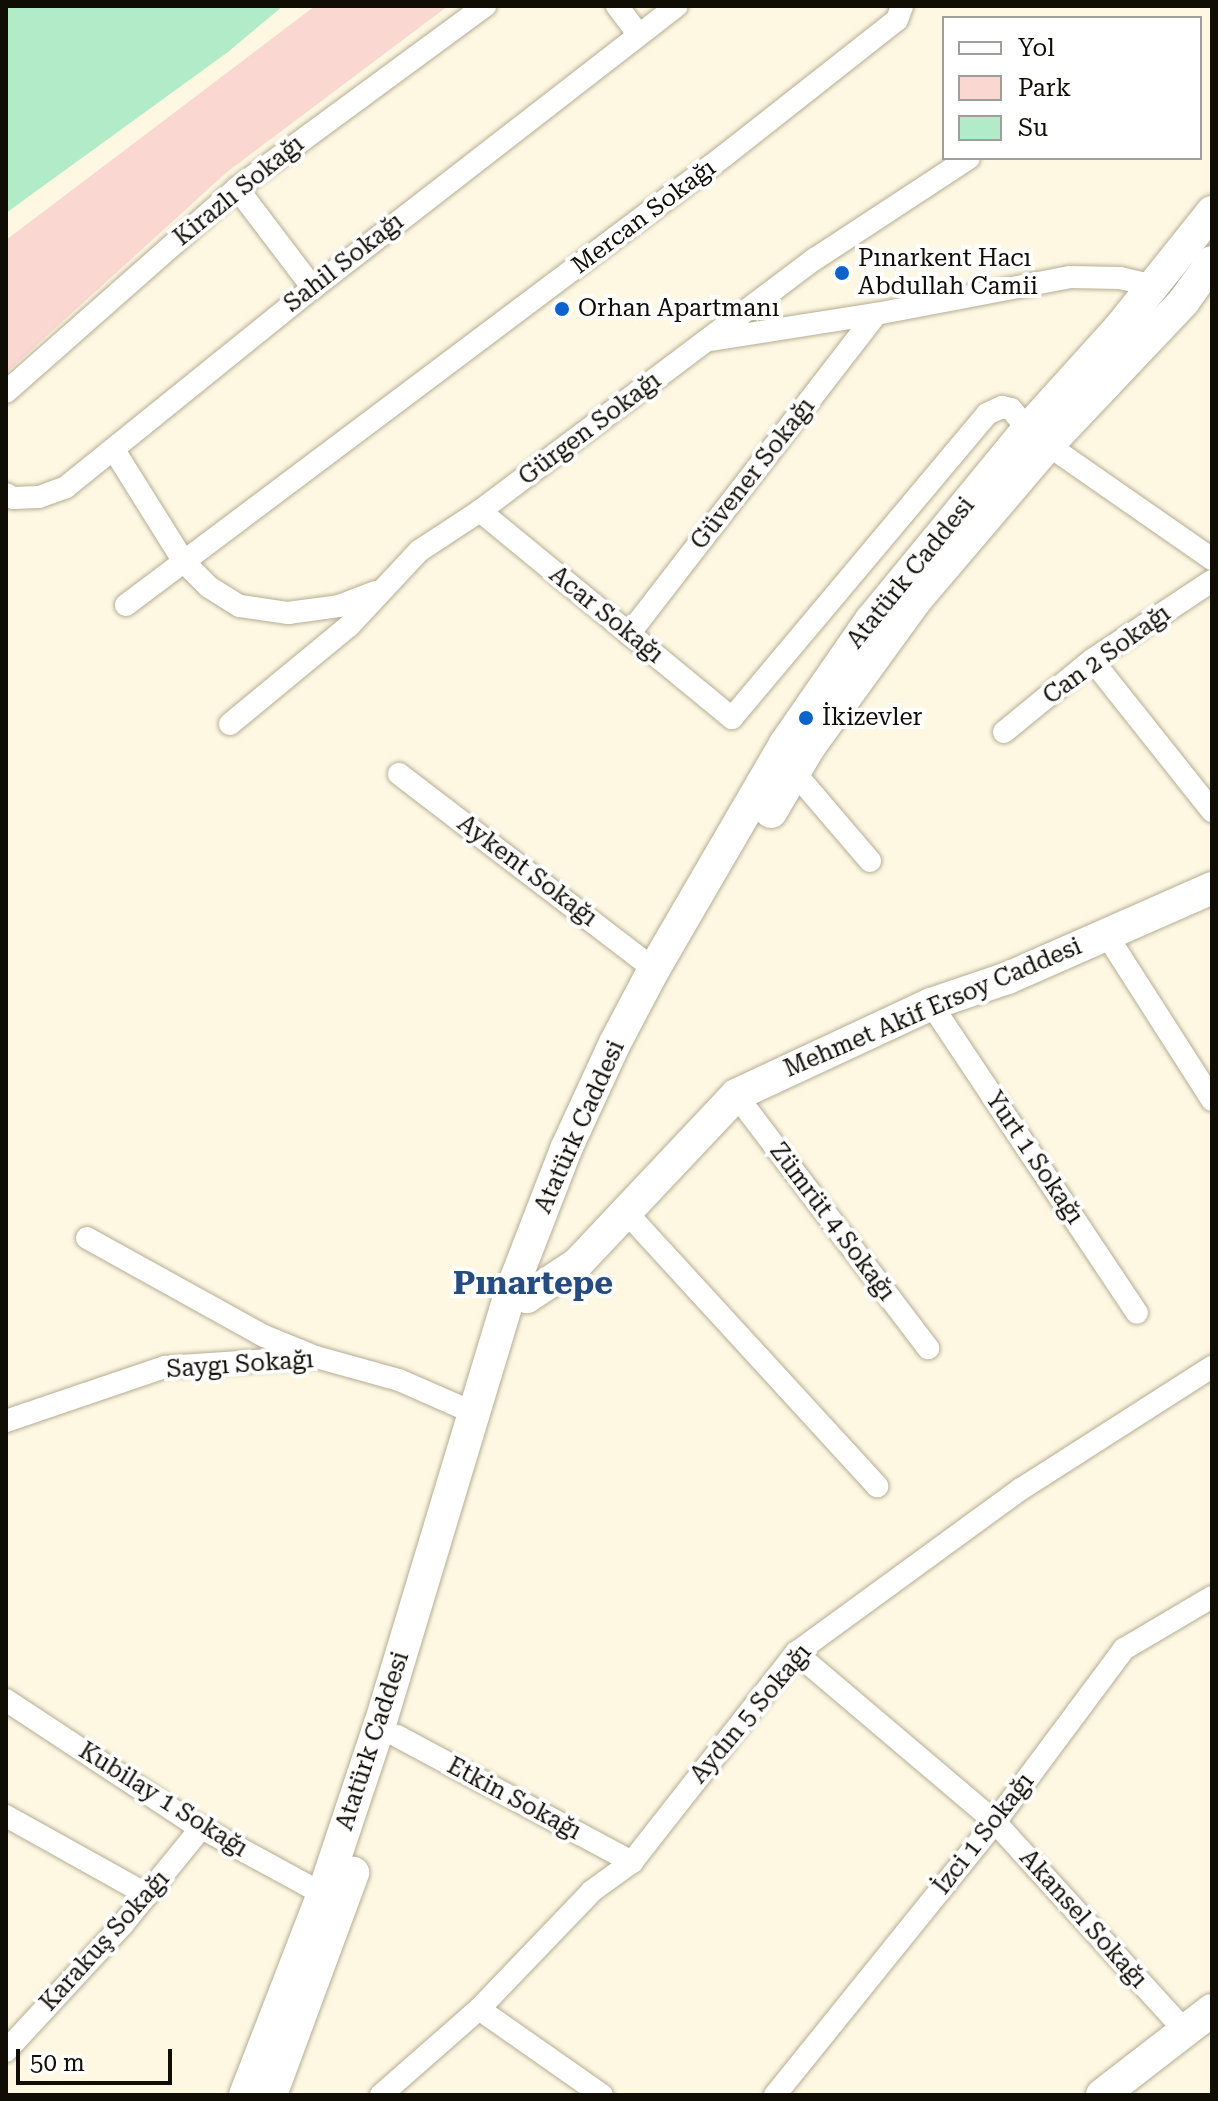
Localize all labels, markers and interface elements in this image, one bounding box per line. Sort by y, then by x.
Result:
legend [942,16,1202,160]
text: Yol [1018,34,1055,62]
text: Park [1018,74,1071,102]
text: Su [1018,114,1048,142]
street label: Kirazlı Sokağı [168,130,310,252]
street label: Mercan Sokağı [567,154,721,280]
street label: Sahil Sokağı [279,207,409,319]
place label: Pınarkent Hacı Abdullah Camii [858,245,1038,301]
marker: Pınarkent Hacı Abdullah Camii [833,264,851,282]
place label: Orhan Apartmanı [578,295,779,323]
marker: Orhan Apartmanı [553,300,571,318]
street label: Gürgen Sokağı [513,366,667,492]
street label: Güvener Sokağı [685,393,821,555]
street label: Atatürk Caddesi [841,492,981,654]
street label: Acar Sokağı [543,560,669,670]
street label: Can 2 Sokağı [1038,599,1176,711]
place label: İkizevler [822,704,922,732]
marker: İkizevler [797,709,815,727]
street label: Aykent Sokağı [452,809,602,933]
street label: Mehmet Akif Ersoy Caddesi [780,932,1086,1084]
street label: Atatürk Caddesi [529,1036,631,1218]
street label: Yurt 1 Sokağı [979,1086,1089,1230]
street label: Zümrüt 4 Sokağı [763,1138,901,1306]
district label: Pınartepe [453,1264,613,1302]
street label: Saygı Sokağı [165,1345,315,1385]
street label: Aydın 5 Sokağı [685,1639,817,1789]
street label: Atatürk Caddesi [331,1648,415,1834]
street label: Kubilay 1 Sokağı [73,1737,253,1863]
street label: Etkin Sokağı [442,1752,586,1846]
street label: İzci 1 Sokağı [928,1768,1040,1900]
street label: Akansel Sokağı [1013,1844,1153,1994]
street label: Karakuş Sokağı [34,1865,176,2017]
scale bar [20,2033,176,2083]
text: 50 m [30,2049,85,2077]

